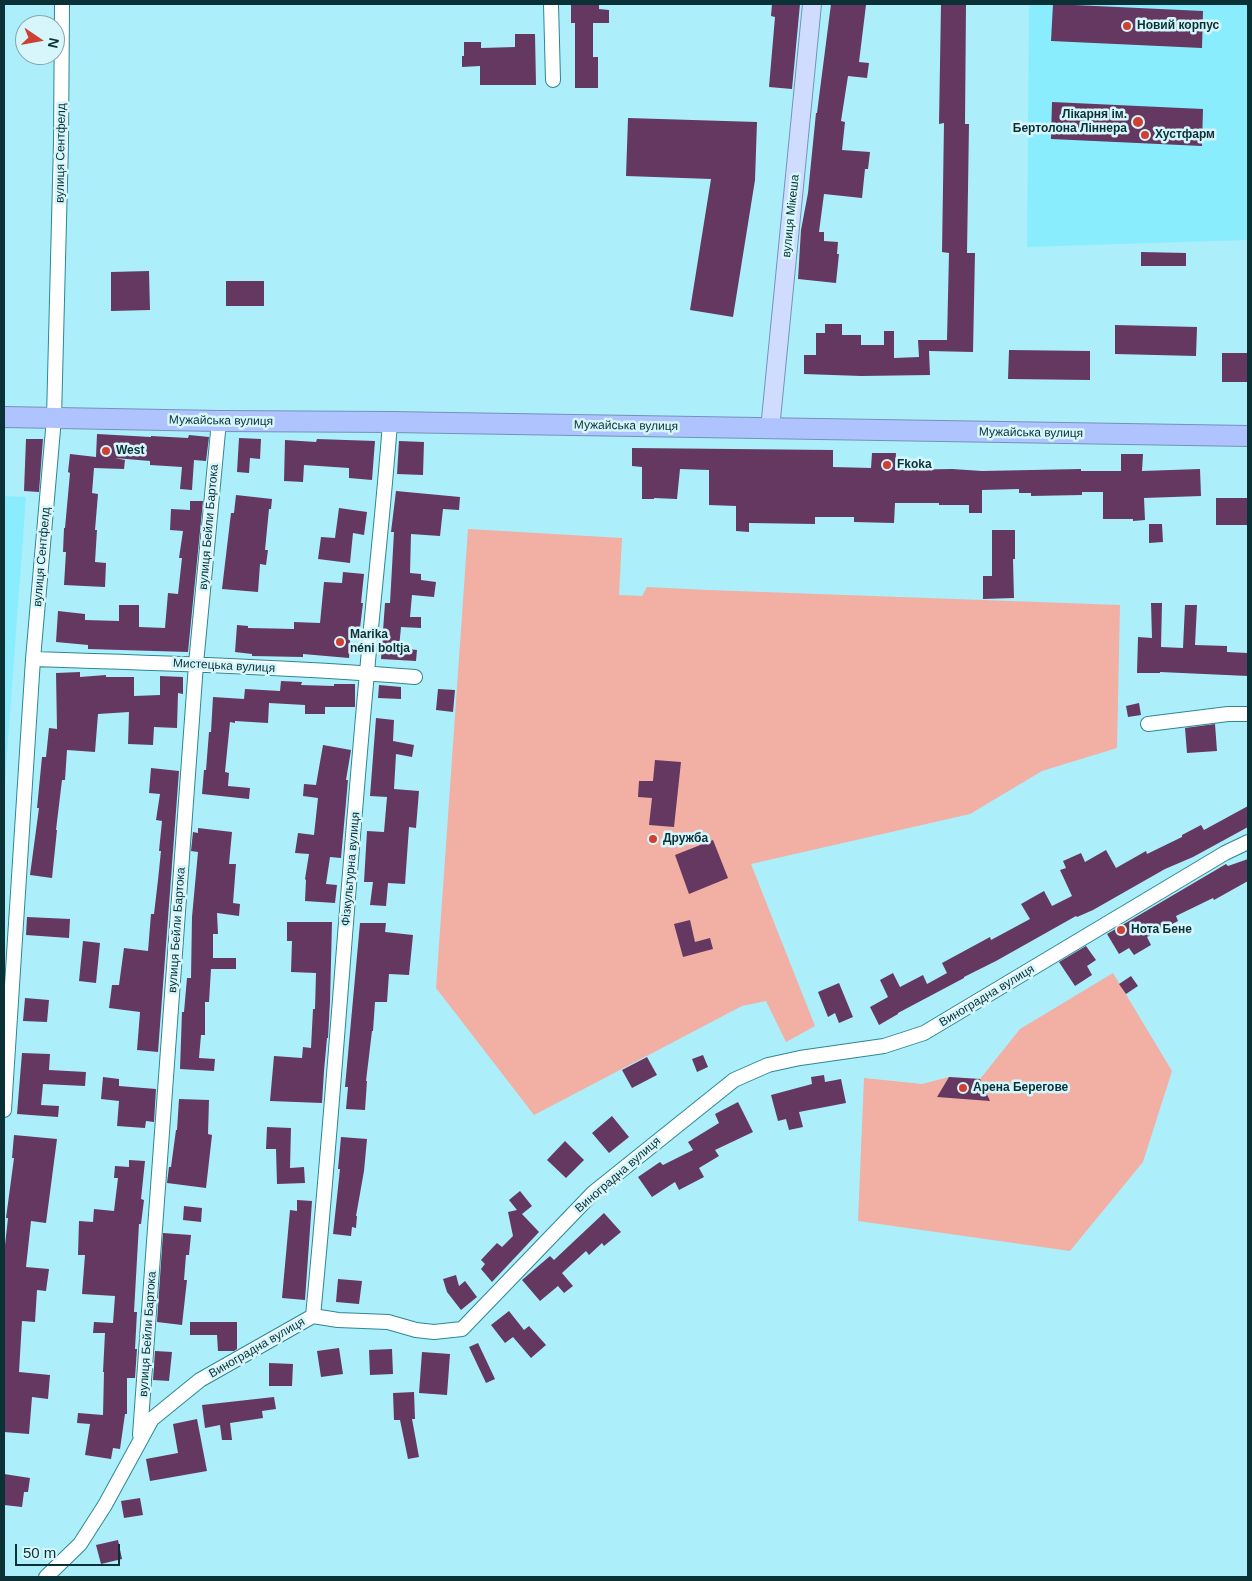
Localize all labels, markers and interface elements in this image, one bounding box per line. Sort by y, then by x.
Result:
north arrow [15,15,65,65]
place label: Новий корпус [1137,19,1219,33]
marker: Новий корпус [1121,20,1133,32]
text: N [45,36,63,50]
street label: вулиця Сентфелд [53,103,69,203]
place label: Лікарня ім. Бертолона Ліннера [1013,108,1127,136]
marker: Лікарня ім. Бертолона Ліннера [1131,115,1145,129]
place label: Хустфарм [1155,128,1215,142]
marker: Хустфарм [1139,129,1151,141]
street label: вулиця Мікеша [779,174,803,258]
street label: Мужайська вулиця [169,413,273,429]
street label: Мужайська вулиця [574,418,678,434]
street label: Мужайська вулиця [979,425,1083,441]
place label: West [116,444,144,458]
marker: West [100,445,112,457]
place label: Fkoka [897,458,932,472]
marker: Fkoka [881,459,893,471]
street label: вулиця Бейли Бартока [196,464,222,590]
street label: вулиця Сентфелд [30,507,54,607]
place label: Marika néni boltja [350,628,410,656]
marker: Marika néni boltja [334,636,346,648]
street label: Мистецька вулиця [173,656,275,676]
street label: Фізкультурна вулиця [339,811,363,927]
place label: Дружба [663,832,708,846]
marker: Дружба [647,833,659,845]
street label: вулиця Бейли Бартока [165,867,189,993]
place label: Нота Бене [1131,923,1192,937]
marker: Нота Бене [1115,924,1127,936]
street label: Виноградна вулиця [937,962,1037,1030]
place label: Арена Берегове [973,1081,1068,1095]
marker: Арена Берегове [957,1082,969,1094]
street label: Виноградна вулиця [572,1134,664,1216]
street label: вулиця Бейли Бартока [136,1271,160,1397]
street label: Виноградна вулиця [207,1315,307,1381]
scale bar [18,1534,122,1566]
text: 50 m [23,1544,56,1561]

